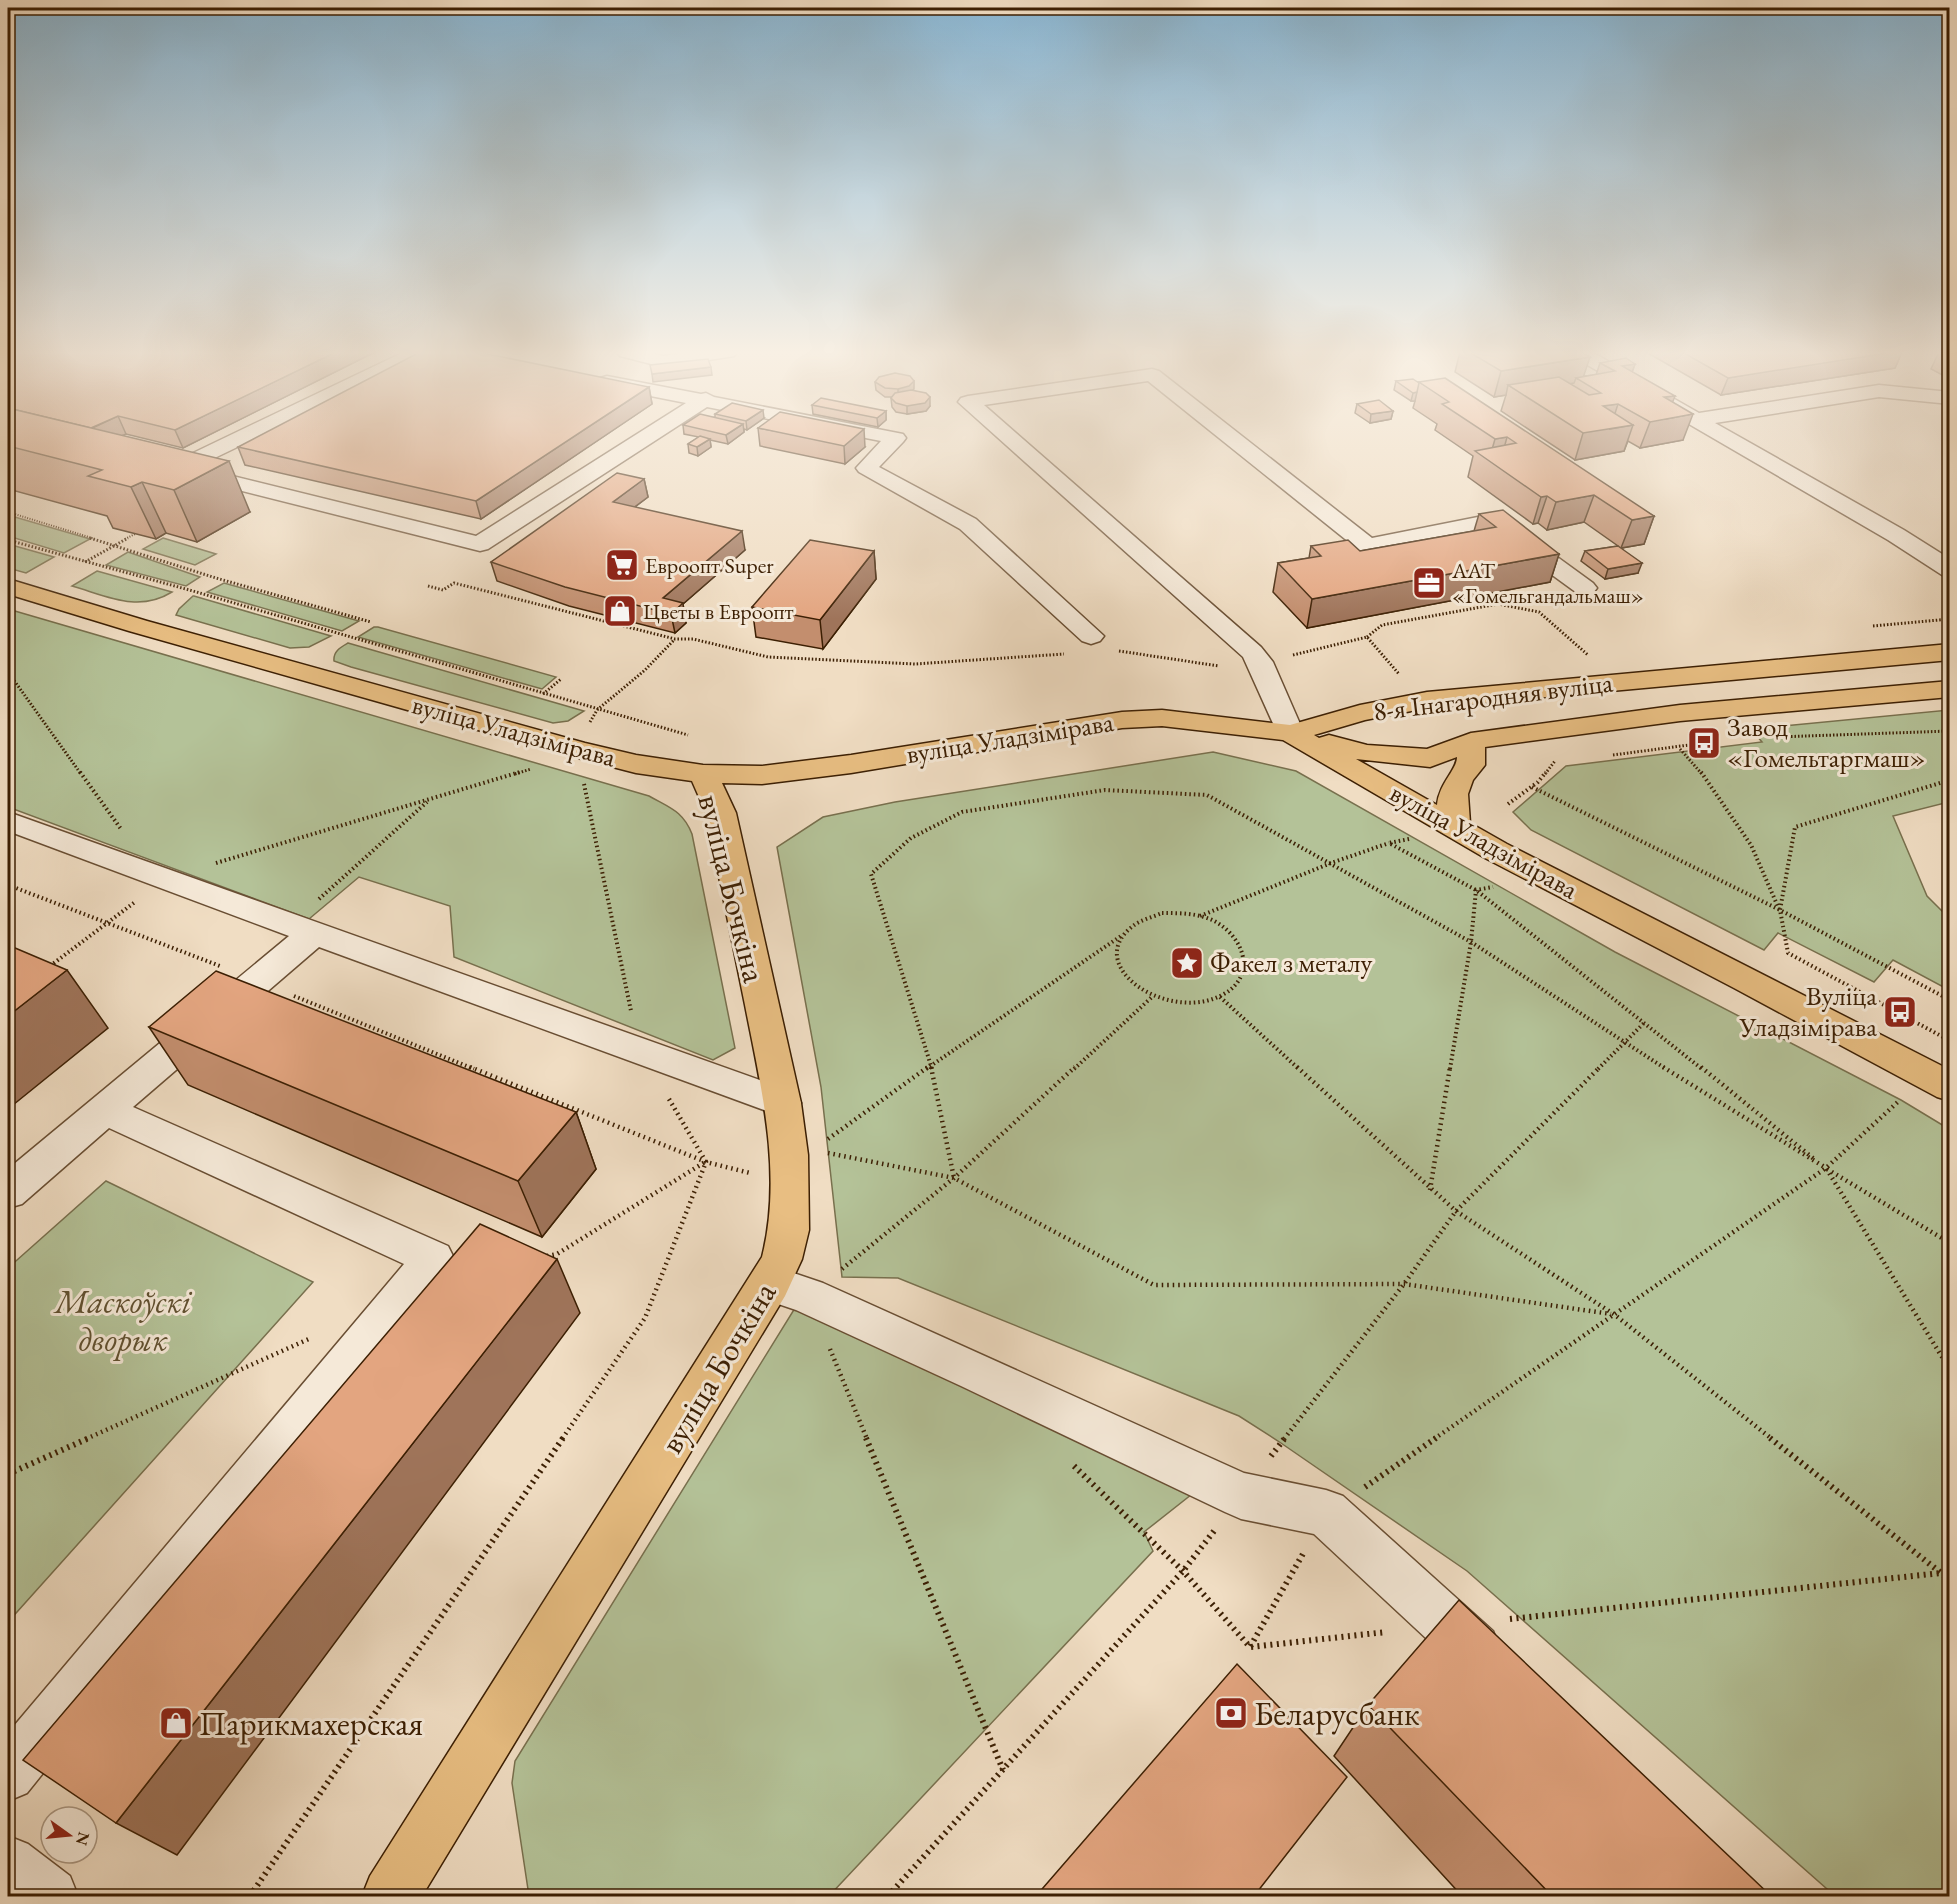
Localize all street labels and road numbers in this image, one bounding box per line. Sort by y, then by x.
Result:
street label: 8-я Інагародняя вуліца [1371,664,1615,729]
street label: вуліца Уладзімірава [409,687,620,775]
street label: вуліца Уладзімірава [904,704,1116,771]
street label: вуліца Уладзімірава [1384,775,1584,907]
street label: вуліца Бочкіна [688,790,777,988]
street label: вуліца Бочкіна [649,1273,786,1461]

